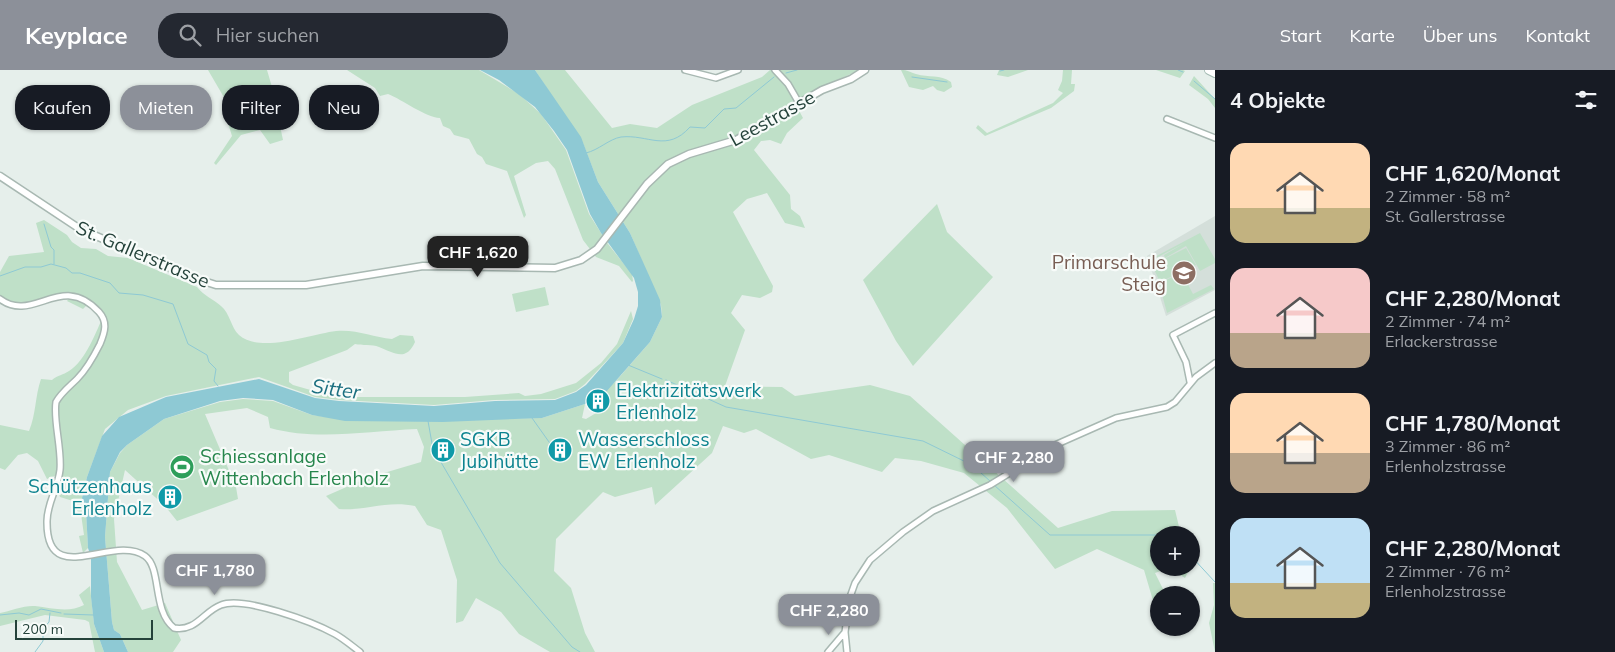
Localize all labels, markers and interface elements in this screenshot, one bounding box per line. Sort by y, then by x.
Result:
search box [158,13,508,58]
text: Keyplace [25,20,128,50]
icon: search [176,21,204,49]
text: Hier suchen [216,23,319,47]
text: Start [1280,24,1321,47]
text: Karte [1349,24,1395,47]
text: Über uns [1423,24,1498,47]
text: Kontakt [1526,24,1590,47]
chip: Kaufen [15,85,110,130]
chip: Mieten [120,85,212,130]
chip: Filter [222,85,299,130]
chip: Neu [309,85,379,130]
street label: Leestrasse [725,85,819,151]
icon: filters [1572,86,1600,114]
text: 4 Objekte [1230,87,1326,113]
text: CHF 1,620/Monat [1385,160,1560,186]
icon: home [1270,163,1330,223]
text: 2 Zimmer · 58 m² [1385,186,1510,206]
text: St. Gallerstrasse [1385,206,1505,226]
street label: St. Gallerstrasse [73,215,213,293]
pin: CHF 1,620 [421,236,535,278]
text: CHF 1,620 [438,242,518,262]
place label: Primarschule Steig [1052,250,1166,296]
school or university icon: Primarschule Steig [1171,260,1197,286]
text: CHF 2,280/Monat [1385,285,1560,311]
icon: home [1270,288,1330,348]
text: 2 Zimmer · 74 m² [1385,311,1510,331]
text: Erlackerstrasse [1385,331,1497,351]
water label: Sitter [310,373,363,404]
place label: Elektrizitätswerk Erlenholz [616,378,762,424]
building icon: Elektrizitätswerk Erlenholz [585,388,611,414]
text: CHF 1,780/Monat [1385,410,1560,436]
icon: home [1270,413,1330,473]
place label: SGKB Jubihütte [460,427,539,473]
place label: Wasserschloss EW Erlenholz [578,427,710,473]
text: 3 Zimmer · 86 m² [1385,436,1510,456]
building icon: SGKB Jubihütte [430,437,456,463]
building icon: Wasserschloss EW Erlenholz [547,437,573,463]
pin: CHF 2,280 [957,440,1071,483]
place label: Schiessanlage Wittenbach Erlenholz [200,444,389,490]
text: CHF 2,280 [974,447,1054,467]
sports icon: Schiessanlage Wittenbach Erlenholz [169,454,195,480]
text: Erlenholzstrasse [1385,456,1506,476]
place label: Schützenhaus Erlenholz [28,474,152,520]
building icon: Schützenhaus Erlenholz [157,484,183,510]
map controls [1150,526,1200,636]
button: + [1150,526,1200,576]
text: CHF 2,280/Monat [1385,535,1560,561]
icon: home [1270,538,1330,598]
pin: CHF 1,780 [158,554,272,596]
text: CHF 1,780 [175,560,255,580]
text: 2 Zimmer · 76 m² [1385,561,1510,581]
text: Erlenholzstrasse [1385,581,1506,601]
button: − [1150,586,1200,636]
pin: CHF 2,280 [772,594,886,636]
text: CHF 2,280 [789,600,869,620]
scale bar [15,617,152,640]
text: 200 m [22,620,63,638]

